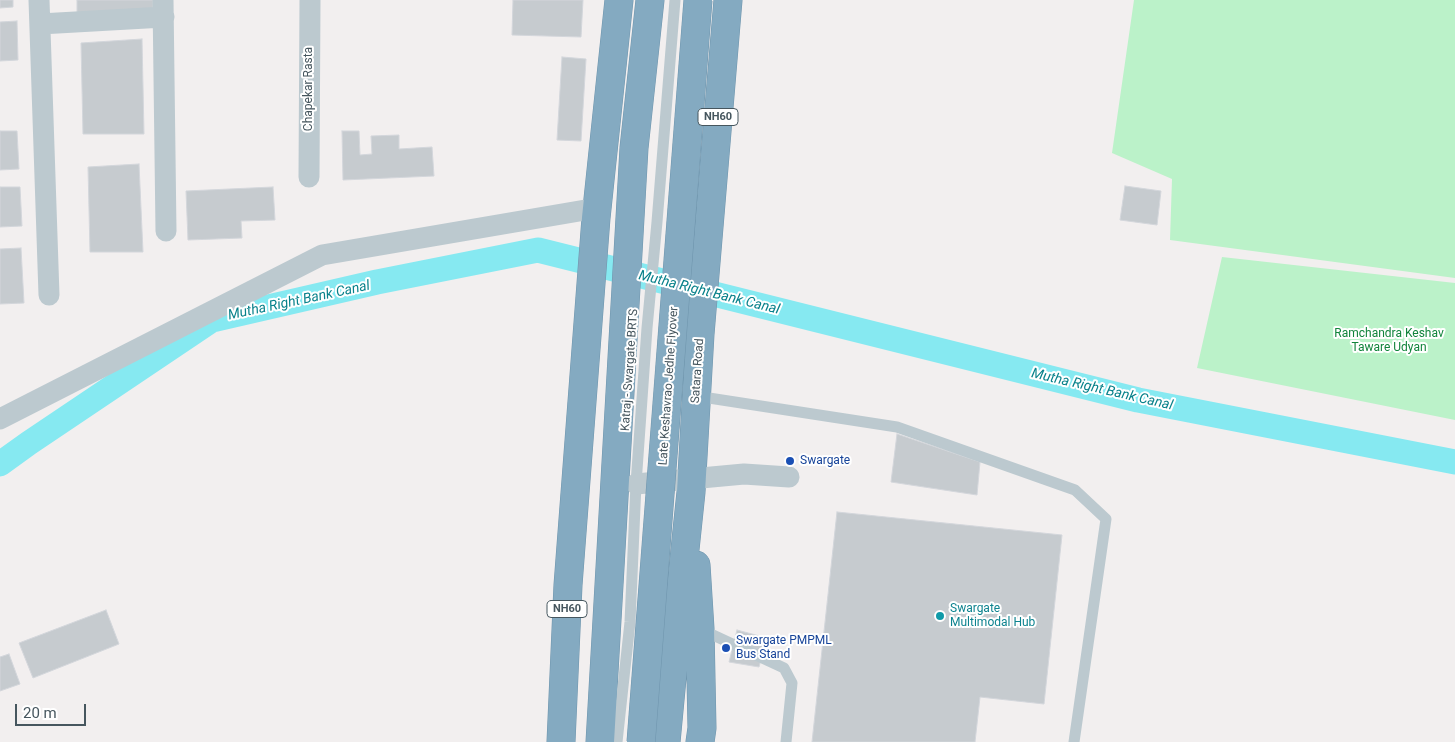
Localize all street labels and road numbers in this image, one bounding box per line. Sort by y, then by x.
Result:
street label: Chapekar Rasta [302,47,316,131]
road number: NH60 [698,108,738,125]
street label: Late Keshavrao Jedhe Flyover [656,306,682,466]
street label: Katraj - Swargate BRTS [619,309,641,431]
street label: Satara Road [689,338,707,404]
road number: NH60 [547,600,587,618]

